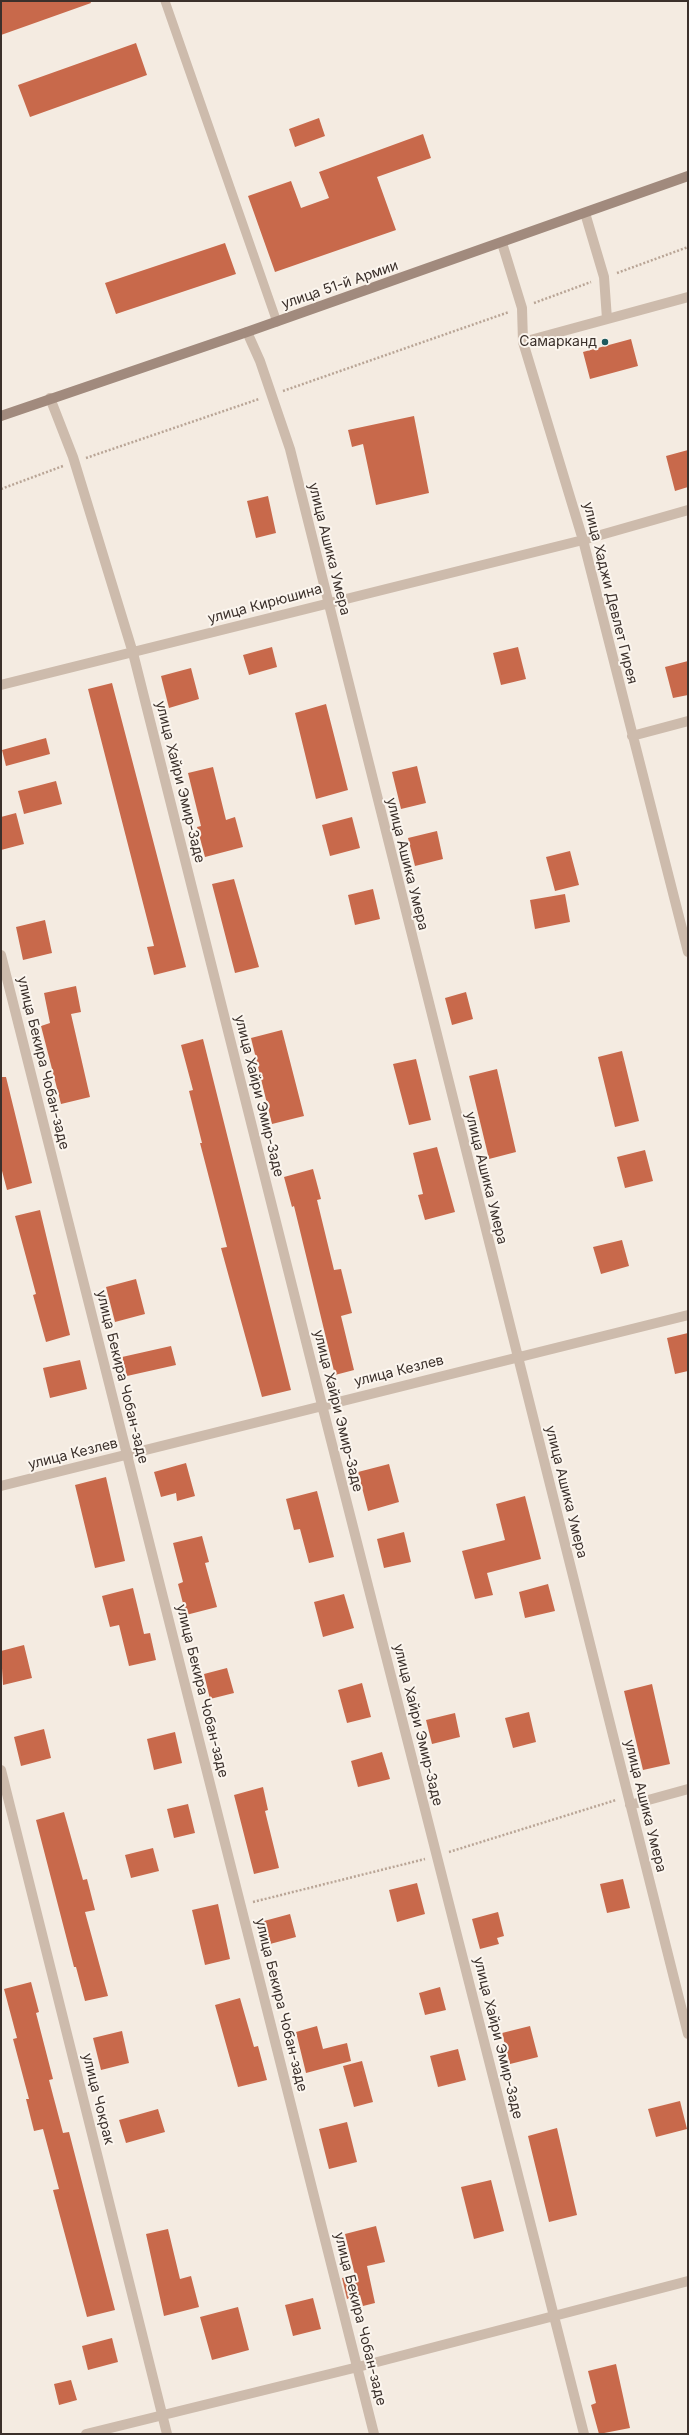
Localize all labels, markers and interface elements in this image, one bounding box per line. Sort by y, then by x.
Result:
street label: улица 51-й Армии [280,257,400,313]
place label: Самарканд [519,334,597,350]
marker: Самарканд [600,337,610,347]
street label: улица Ашика Умера [304,481,354,617]
street label: улица Хаджи Девлет Гирея [579,500,641,686]
street label: улица Кирюшина [206,581,324,627]
street label: улица Хайри Эмир-Заде [152,699,208,865]
street label: улица Ашика Умера [382,796,432,932]
street label: улица Бекира Чобан-заде [13,975,73,1151]
street label: улица Хайри Эмир-Заде [231,1013,287,1179]
street label: улица Ашика Умера [461,1110,511,1246]
street label: улица Бекира Чобан-заде [92,1289,152,1465]
street label: улица Хайри Эмир-Заде [310,1328,366,1494]
street label: улица Кезлев [352,1352,446,1390]
street label: улица Ашика Умера [541,1424,591,1560]
street label: улица Кезлев [26,1435,120,1473]
street label: улица Бекира Чобан-заде [172,1603,232,1779]
street label: улица Хайри Эмир-Заде [390,1642,446,1808]
street label: улица Ашика Умера [620,1738,670,1874]
street label: улица Бекира Чобан-заде [251,1917,311,2093]
street label: улица Хайри Эмир-Заде [470,1955,526,2121]
street label: улица Чокрак [79,2052,117,2146]
street label: улица Бекира Чобан-заде [330,2231,390,2407]

